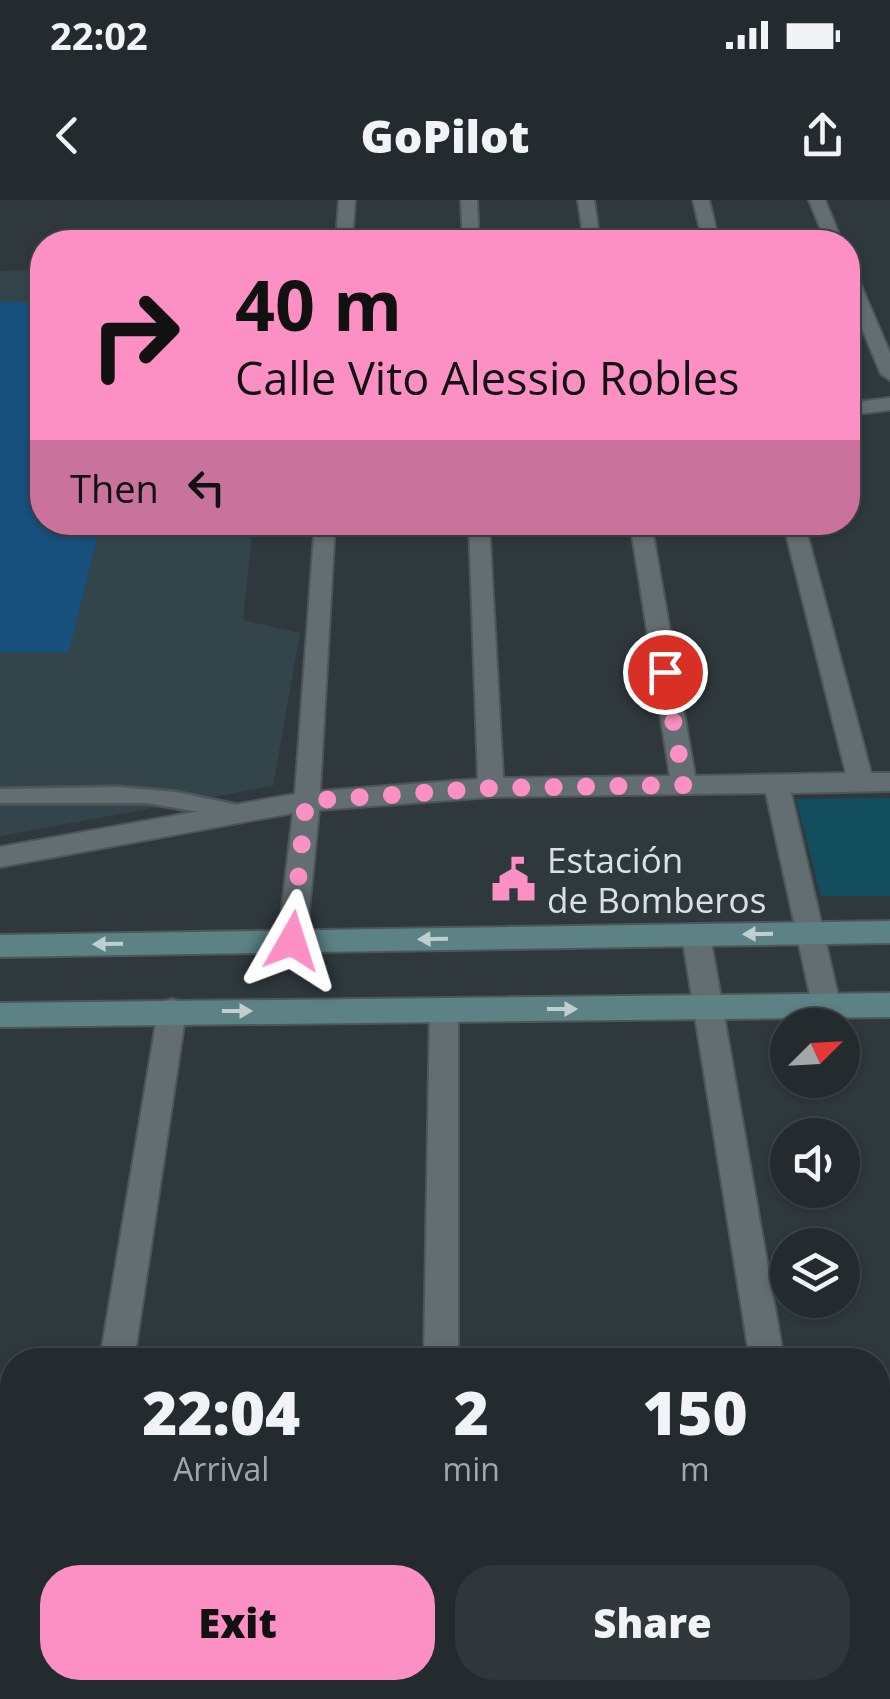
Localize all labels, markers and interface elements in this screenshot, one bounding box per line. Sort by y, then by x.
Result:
text: 22:02 [50,9,148,61]
text: GoPilot [361,105,529,166]
icon: back [40,108,95,163]
icon: share [795,108,850,163]
text: 40 m [235,256,402,352]
icon: right [70,270,200,400]
text: Calle Vito Alessio Robles [235,347,740,408]
icon: left [179,460,234,515]
text: Then [70,462,159,514]
pin [623,630,708,715]
icon: arrive [638,645,693,700]
place label: Estación de Bomberos [547,836,766,923]
public building icon: Estación de Bomberos [490,855,538,903]
position arrow [240,889,344,993]
one-way arrow [741,926,773,942]
one-way arrow [416,931,448,947]
one-way arrow [91,936,123,952]
one-way arrow [547,1001,579,1017]
one-way arrow [222,1003,254,1019]
north arrow [770,1008,860,1098]
map controls [770,1008,860,1318]
button: sound [770,1118,860,1208]
button: layers [770,1228,860,1318]
text: 22:04 [142,1371,300,1453]
text: 2 [454,1371,489,1453]
text: 150 [642,1371,748,1453]
text: Arrival [173,1447,269,1490]
text: min [443,1447,500,1490]
text: m [680,1447,710,1490]
button: Exit [40,1565,435,1680]
button: Share [455,1565,850,1680]

